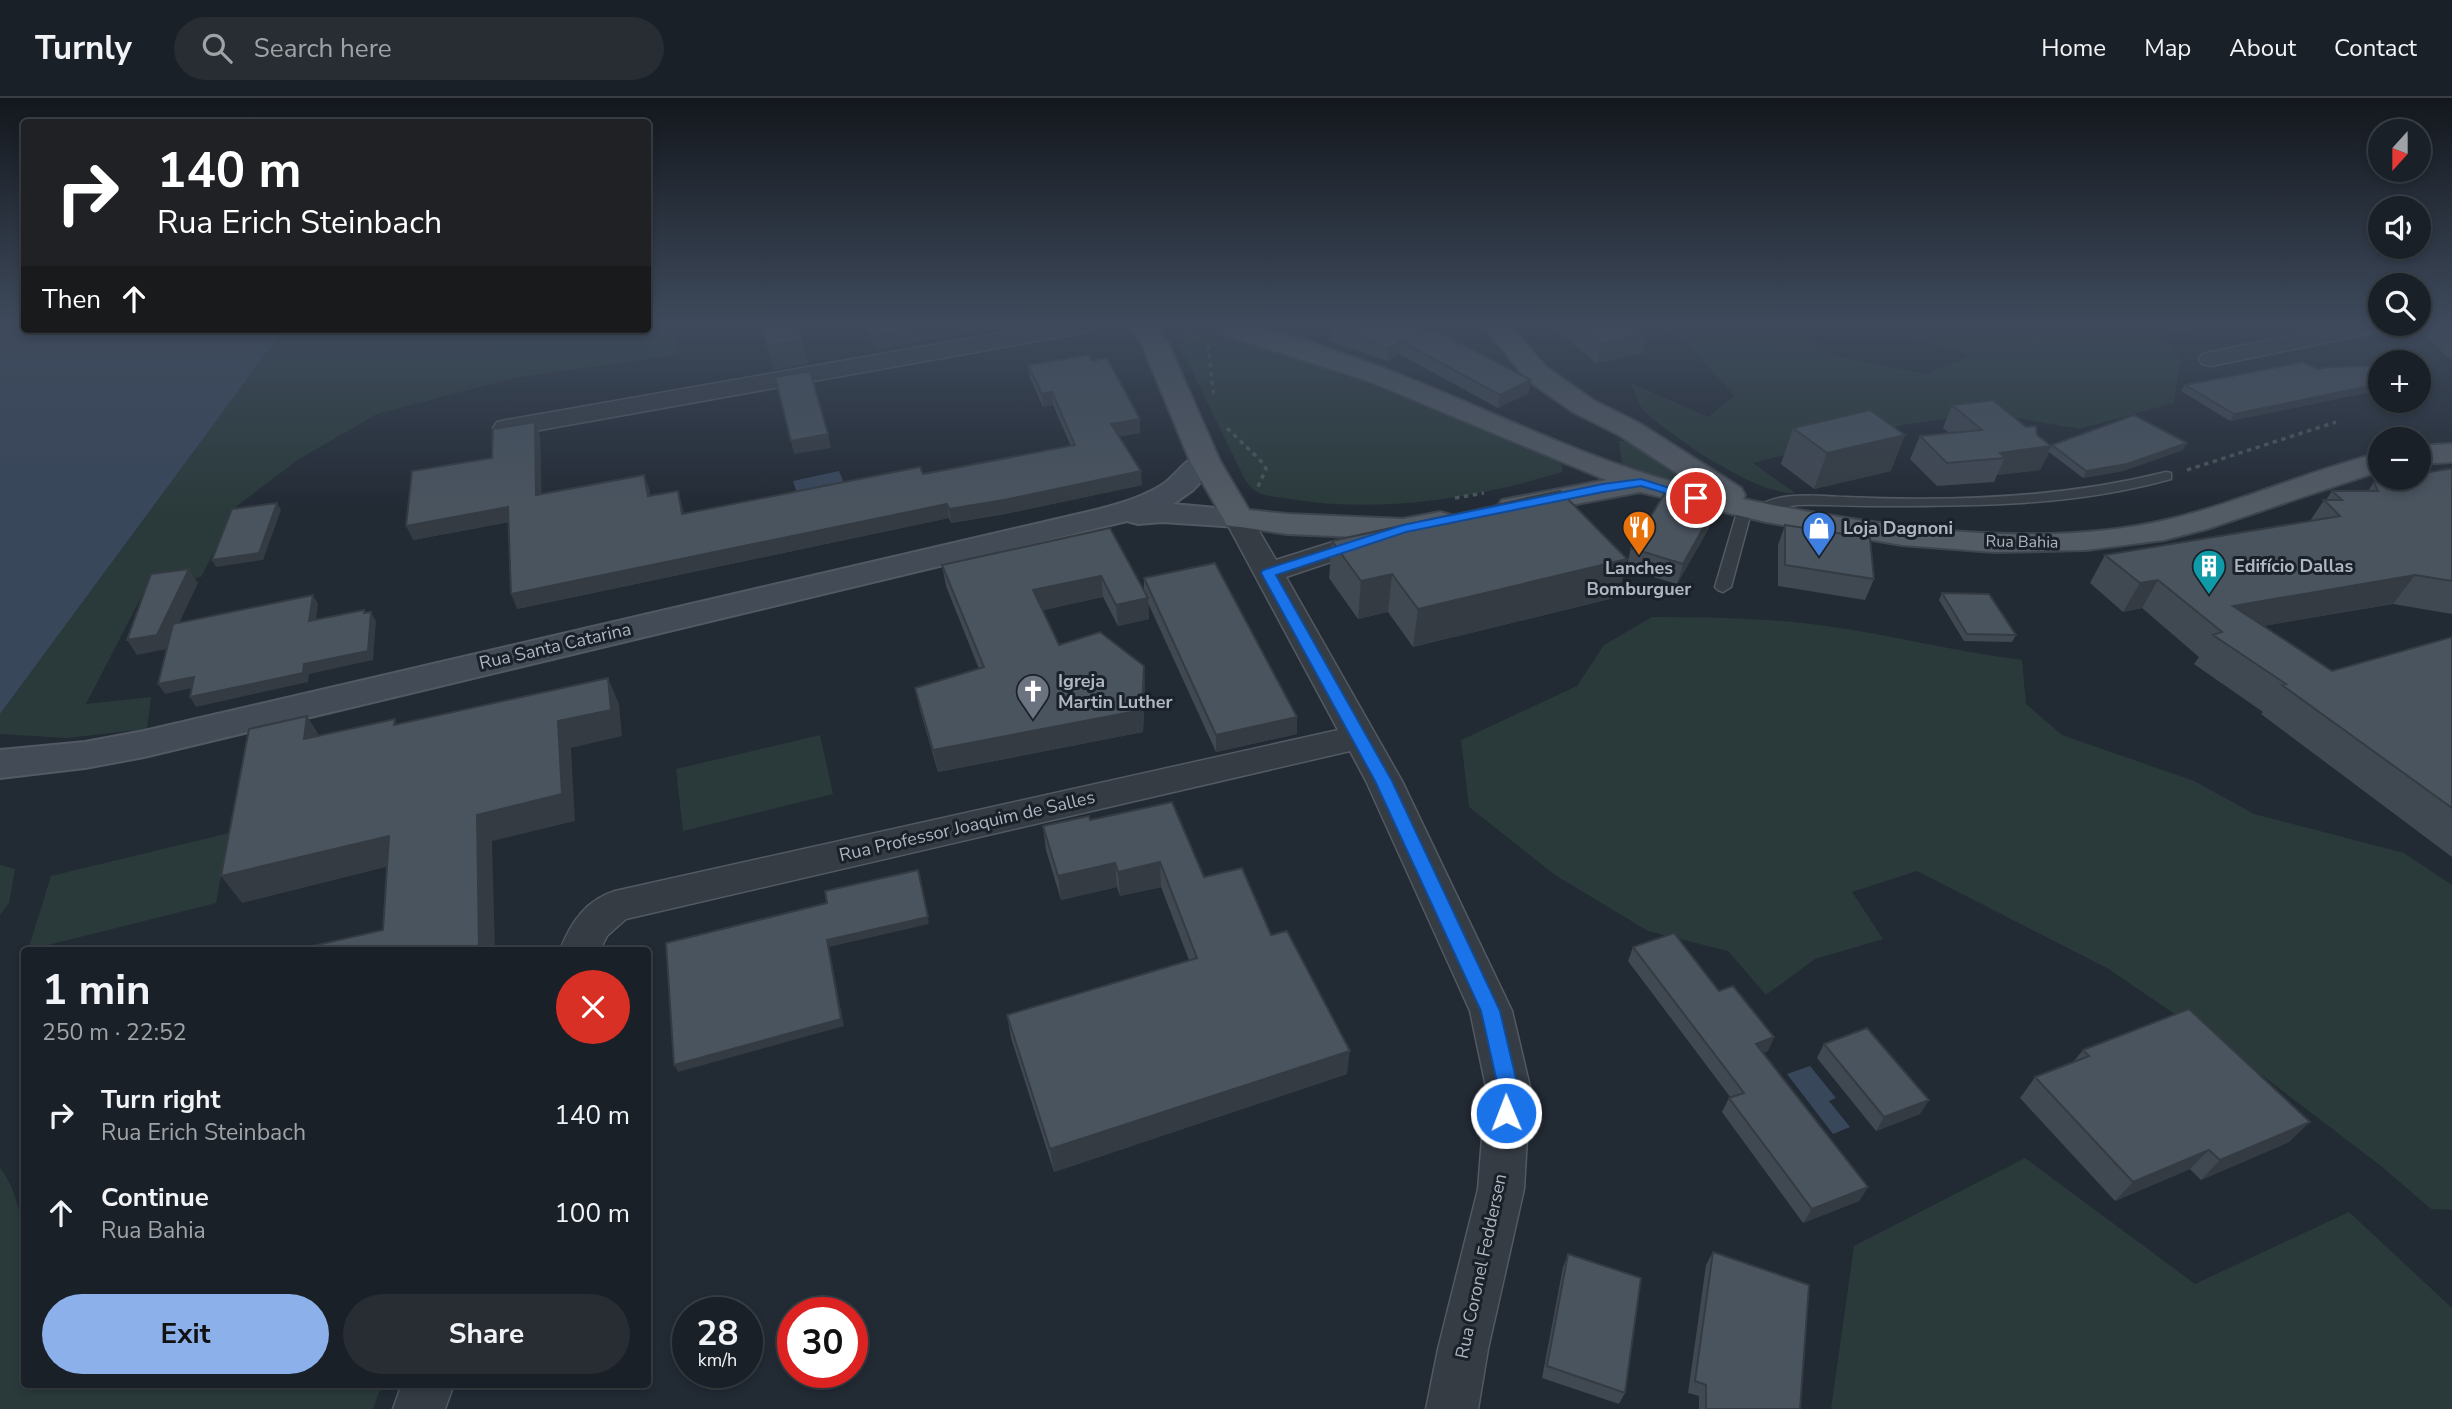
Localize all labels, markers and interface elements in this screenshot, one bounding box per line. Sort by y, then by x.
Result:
search box [174,17,664,80]
text: Turnly [35,26,132,71]
icon: search [198,29,236,67]
text: Search here [254,31,392,66]
text: Home [2041,32,2106,64]
text: Map [2144,32,2191,64]
text: About [2229,32,2296,64]
text: Contact [2334,32,2417,64]
north arrow [2368,119,2431,182]
map controls [2368,119,2431,490]
text: 140 m [157,137,301,204]
icon: right [42,147,133,238]
button: sound [2368,196,2431,259]
text: Rua Erich Steinbach [157,201,442,244]
button: search [2368,273,2431,336]
icon: ahead [115,280,153,318]
text: Then [42,282,101,317]
button: + [2368,350,2431,413]
button: − [2368,427,2431,490]
pin [1666,468,1726,528]
icon: arrive [1677,479,1715,517]
restaurant icon: Lanches Bomburguer [1620,508,1658,557]
shop icon: Loja Dagnoni [1800,509,1838,558]
place label: Loja Dagnoni [1843,516,1953,540]
street label: Rua Bahia [1985,530,2059,554]
building icon: Edifício Dallas [2190,547,2228,596]
place label: Edifício Dallas [2234,554,2353,578]
place label: Lanches Bomburguer [1587,556,1691,601]
street label: Rua Santa Catarina [477,617,633,675]
place label: Igreja Martin Luther [1058,669,1173,714]
church icon: Igreja Martin Luther [1014,672,1052,721]
street label: Rua Professor Joaquim de Salles [837,785,1097,867]
text: 1 min [42,962,151,1019]
button: close [556,970,630,1044]
text: 250 m · 22:52 [42,1017,187,1048]
position arrow [1469,1076,1543,1150]
text: Turn right [101,1082,220,1117]
icon: right [42,1096,80,1134]
text: 140 m [554,1098,630,1133]
text: Rua Erich Steinbach [101,1117,306,1148]
street label: Rua Coronel Feddersen [1450,1171,1512,1361]
text: Continue [101,1180,209,1215]
icon: ahead [42,1194,80,1232]
text: 100 m [554,1196,630,1231]
text: Rua Bahia [101,1215,206,1246]
button: Exit [42,1294,329,1374]
button: Share [343,1294,630,1374]
speed limit sign: 30 [777,1297,868,1388]
text: 28 [696,1310,739,1357]
text: km/h [698,1348,737,1372]

